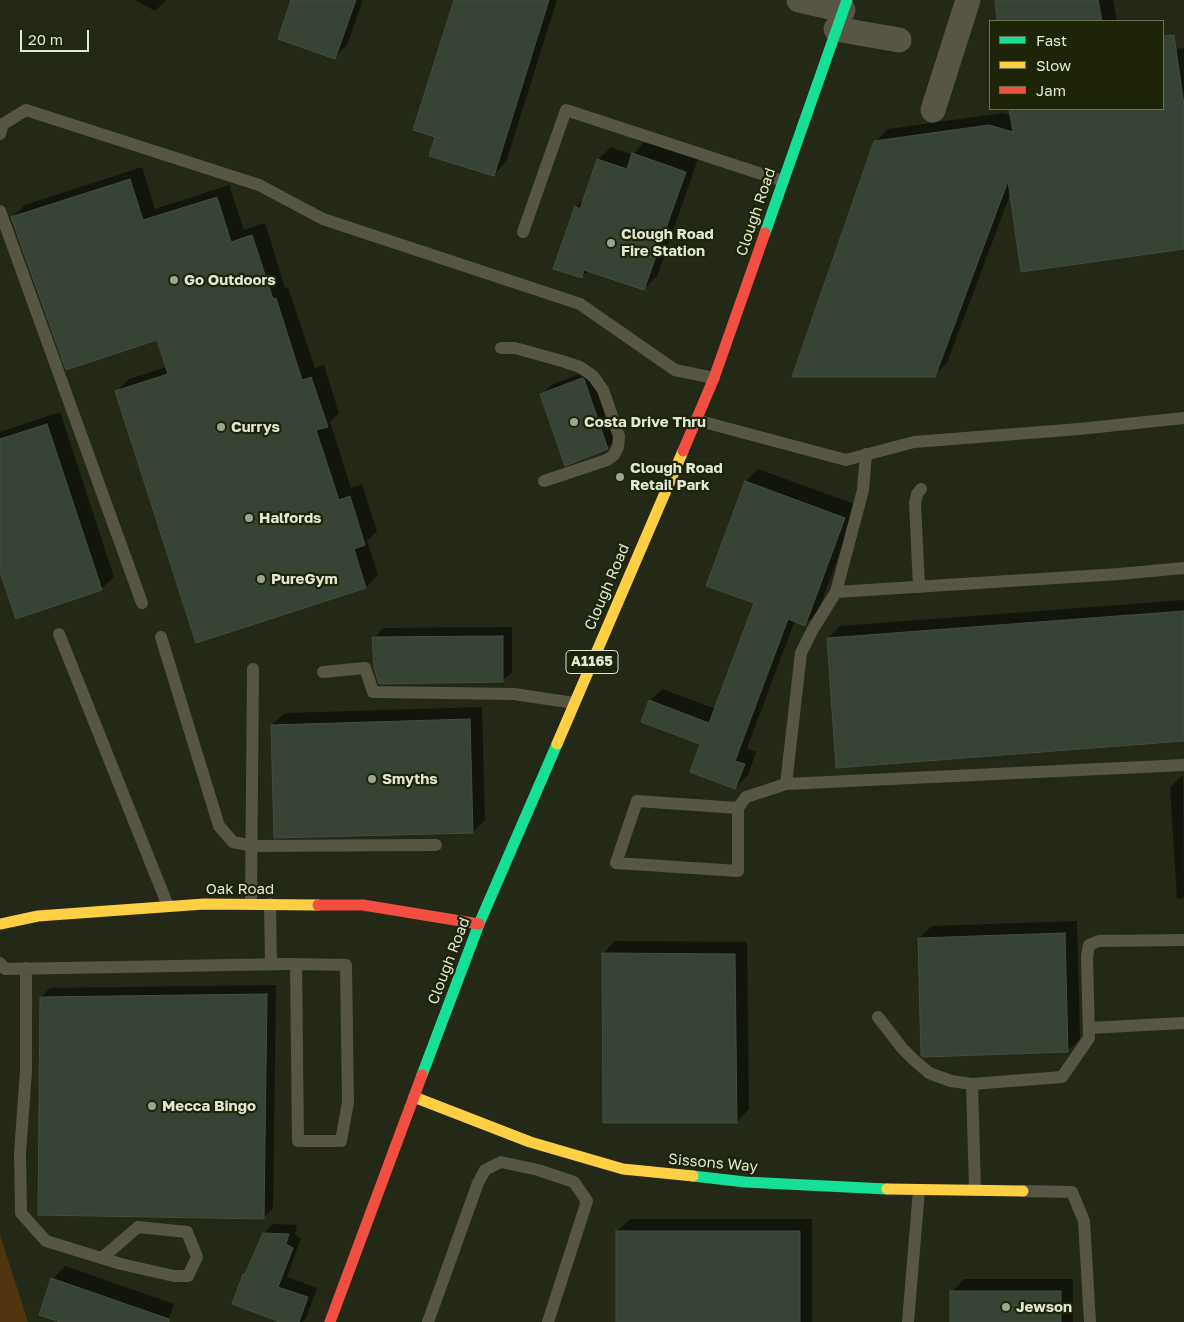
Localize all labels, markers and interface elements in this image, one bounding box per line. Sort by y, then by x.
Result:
scale bar [22,20,91,52]
legend [989,20,1164,110]
text: 20 m [28,30,63,48]
text: Fast [1036,31,1067,49]
text: Slow [1036,56,1071,74]
text: Jam [1036,81,1066,99]
street label: Clough Road [733,166,779,258]
place label: Clough Road Fire Station [621,225,714,260]
marker: Clough Road Fire Station [605,237,617,249]
place label: Go Outdoors [184,271,276,289]
marker: Go Outdoors [168,274,180,286]
place label: Costa Drive Thru [584,413,706,431]
marker: Costa Drive Thru [568,416,580,428]
place label: Currys [231,418,280,436]
marker: Currys [215,421,227,433]
place label: Clough Road Retail Park [630,459,723,494]
marker: Clough Road Retail Park [614,471,626,483]
place label: Halfords [259,509,322,527]
marker: Halfords [243,512,255,524]
street label: Clough Road [581,541,633,633]
place label: PureGym [271,570,338,588]
marker: PureGym [255,573,267,585]
road number: A1165 [566,650,618,674]
place label: Smyths [382,770,438,788]
marker: Smyths [366,773,378,785]
street label: Oak Road [206,880,274,898]
street label: Clough Road [424,915,474,1007]
place label: Mecca Bingo [162,1097,256,1115]
marker: Mecca Bingo [146,1100,158,1112]
street label: Sissons Way [667,1150,759,1176]
place label: Jewson [1016,1298,1072,1316]
marker: Jewson [1000,1301,1012,1313]

